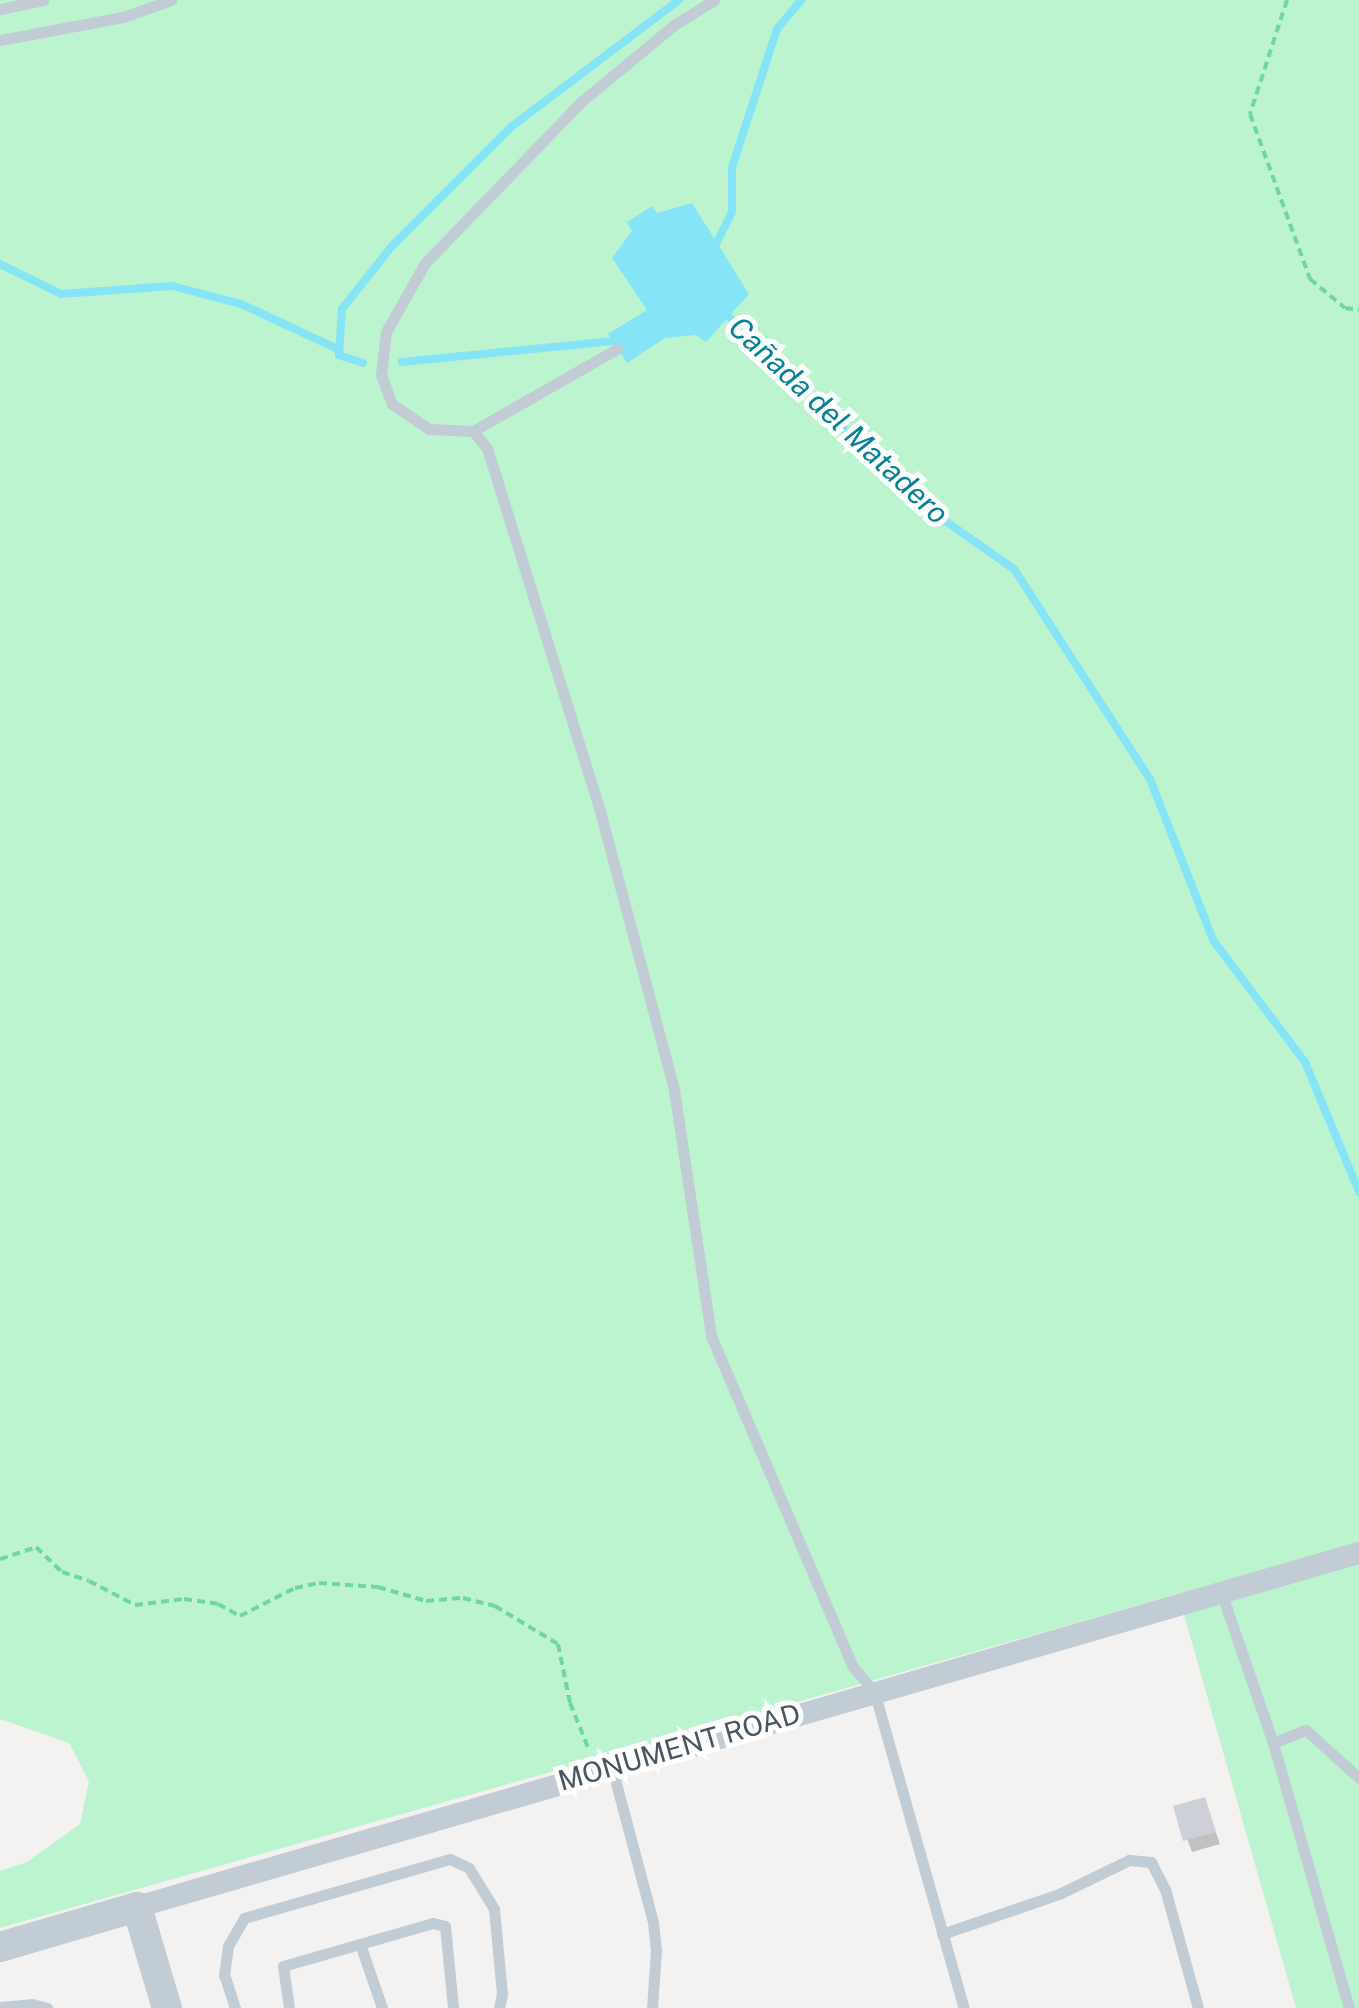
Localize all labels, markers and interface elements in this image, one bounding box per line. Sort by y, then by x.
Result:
water label: Cañada del Matadero [721,309,957,531]
street label: MONUMENT ROAD [554,1696,804,1798]

